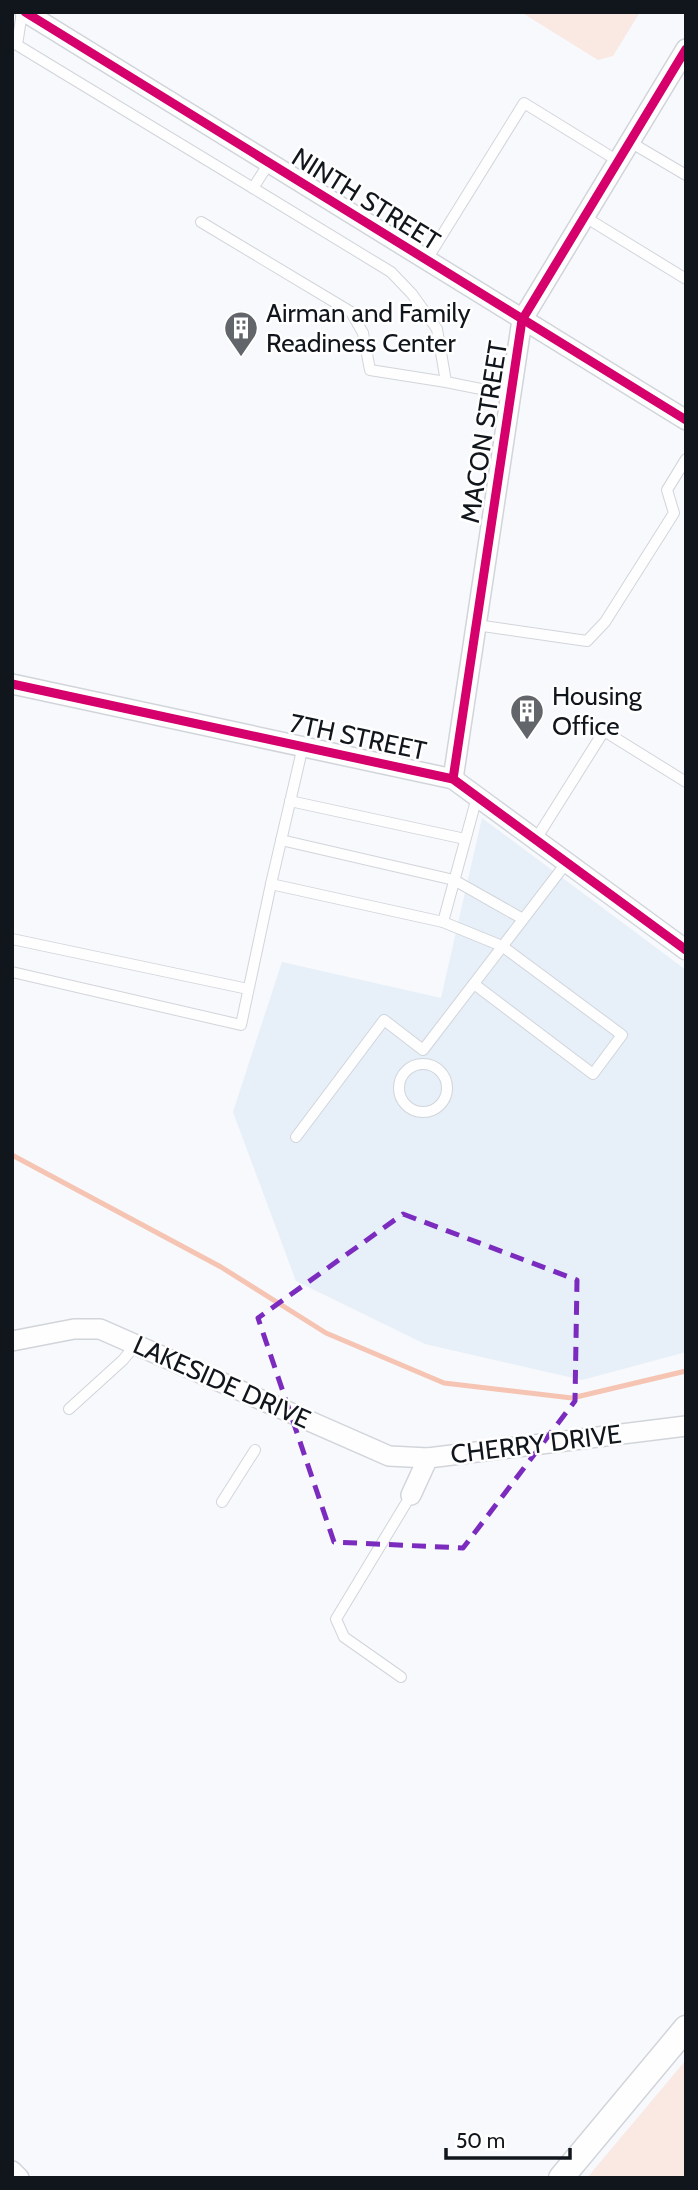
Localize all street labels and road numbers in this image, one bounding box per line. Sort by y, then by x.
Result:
street label: NINTH STREET [286,141,446,257]
street label: MACON STREET [454,338,514,525]
street label: 7TH STREET [287,707,429,767]
street label: LAKESIDE DRIVE [128,1329,316,1435]
street label: CHERRY DRIVE [449,1418,623,1470]

